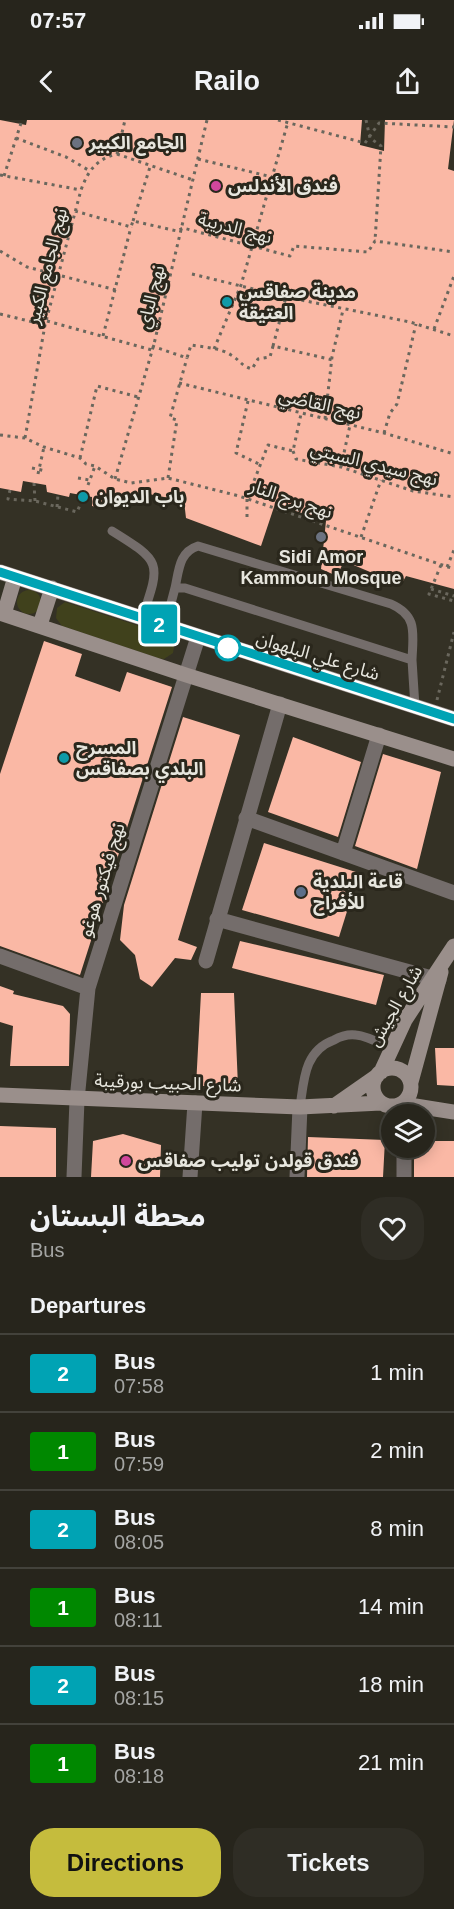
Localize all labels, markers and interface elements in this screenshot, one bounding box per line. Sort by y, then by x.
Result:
text: 07:57 [30,8,86,33]
icon: back [30,65,63,98]
icon: share [391,65,424,98]
text: Railo [194,66,260,96]
place label: الجامع الكبير [88,133,184,156]
marker: الجامع الكبير [70,136,84,150]
place label: فندق الأندلس [228,175,338,196]
marker: فندق الأندلس [209,179,223,193]
street label: نهج الجامع الكبير [23,206,75,328]
street label: نهج الدريبة [195,209,274,250]
street label: نهج الباي [133,263,172,332]
place label: مدينة صفاقس العتيقة [239,282,356,323]
marker: مدينة صفاقس العتيقة [220,295,234,309]
street label: نهج القاضي [276,385,363,426]
street label: نهج سيدي السبتي [308,439,440,493]
street label: نهج برج النار [245,475,335,525]
place label: باب الديوان [95,487,185,507]
marker: باب الديوان [76,490,90,504]
marker: Sidi Amor Kammoun Mosque [314,530,328,544]
place label: Sidi Amor Kammoun Mosque [240,547,402,588]
line badge: 2 [140,604,178,644]
text: 2 [153,613,165,636]
street label: شارع علي البلهوان [253,628,382,688]
unlabelled marker [215,635,241,661]
place label: المسرح البلدي بصفاقس [76,738,203,783]
marker: المسرح البلدي بصفاقس [57,751,71,765]
street label: نهج فيكتور هوغو [75,821,132,940]
place label: قاعة البلدية للأفراح [313,872,403,916]
marker: قاعة البلدية للأفراح [294,885,308,899]
street label: شارع الجيش [364,962,430,1052]
street label: شارع الحبيب بورقيبة [94,1070,242,1100]
map controls [381,1104,435,1158]
button: layers [381,1104,435,1158]
place label: فندق قولدن توليب صفاقس [138,1151,359,1171]
marker: فندق قولدن توليب صفاقس [119,1154,133,1168]
button: heart [361,1197,424,1260]
text: محطة البستان [30,1201,206,1232]
text: Bus [30,1239,64,1261]
text: Departures [30,1293,146,1318]
text: Bus [114,1349,156,1374]
text: 1 min [370,1360,424,1385]
text: 2 [57,1362,69,1385]
text: 07:58 [114,1375,164,1397]
text: Bus [114,1427,156,1452]
text: 2 min [370,1438,424,1463]
text: 1 [57,1440,69,1463]
text: 07:59 [114,1453,164,1475]
text: Bus [114,1505,156,1530]
text: 8 min [370,1516,424,1541]
text: 2 [57,1518,69,1541]
text: 08:05 [114,1531,164,1553]
text: Bus [114,1583,156,1608]
text: 14 min [358,1594,424,1619]
text: 1 [57,1596,69,1619]
text: 08:11 [114,1609,163,1631]
text: Bus [114,1661,156,1686]
text: 18 min [358,1672,424,1697]
text: 2 [57,1674,69,1697]
text: 08:15 [114,1687,164,1709]
text: Bus [114,1739,156,1764]
text: 21 min [358,1750,424,1775]
text: 1 [57,1752,69,1775]
text: 08:18 [114,1765,164,1787]
button: Directions [30,1828,221,1897]
button: Tickets [233,1828,424,1897]

